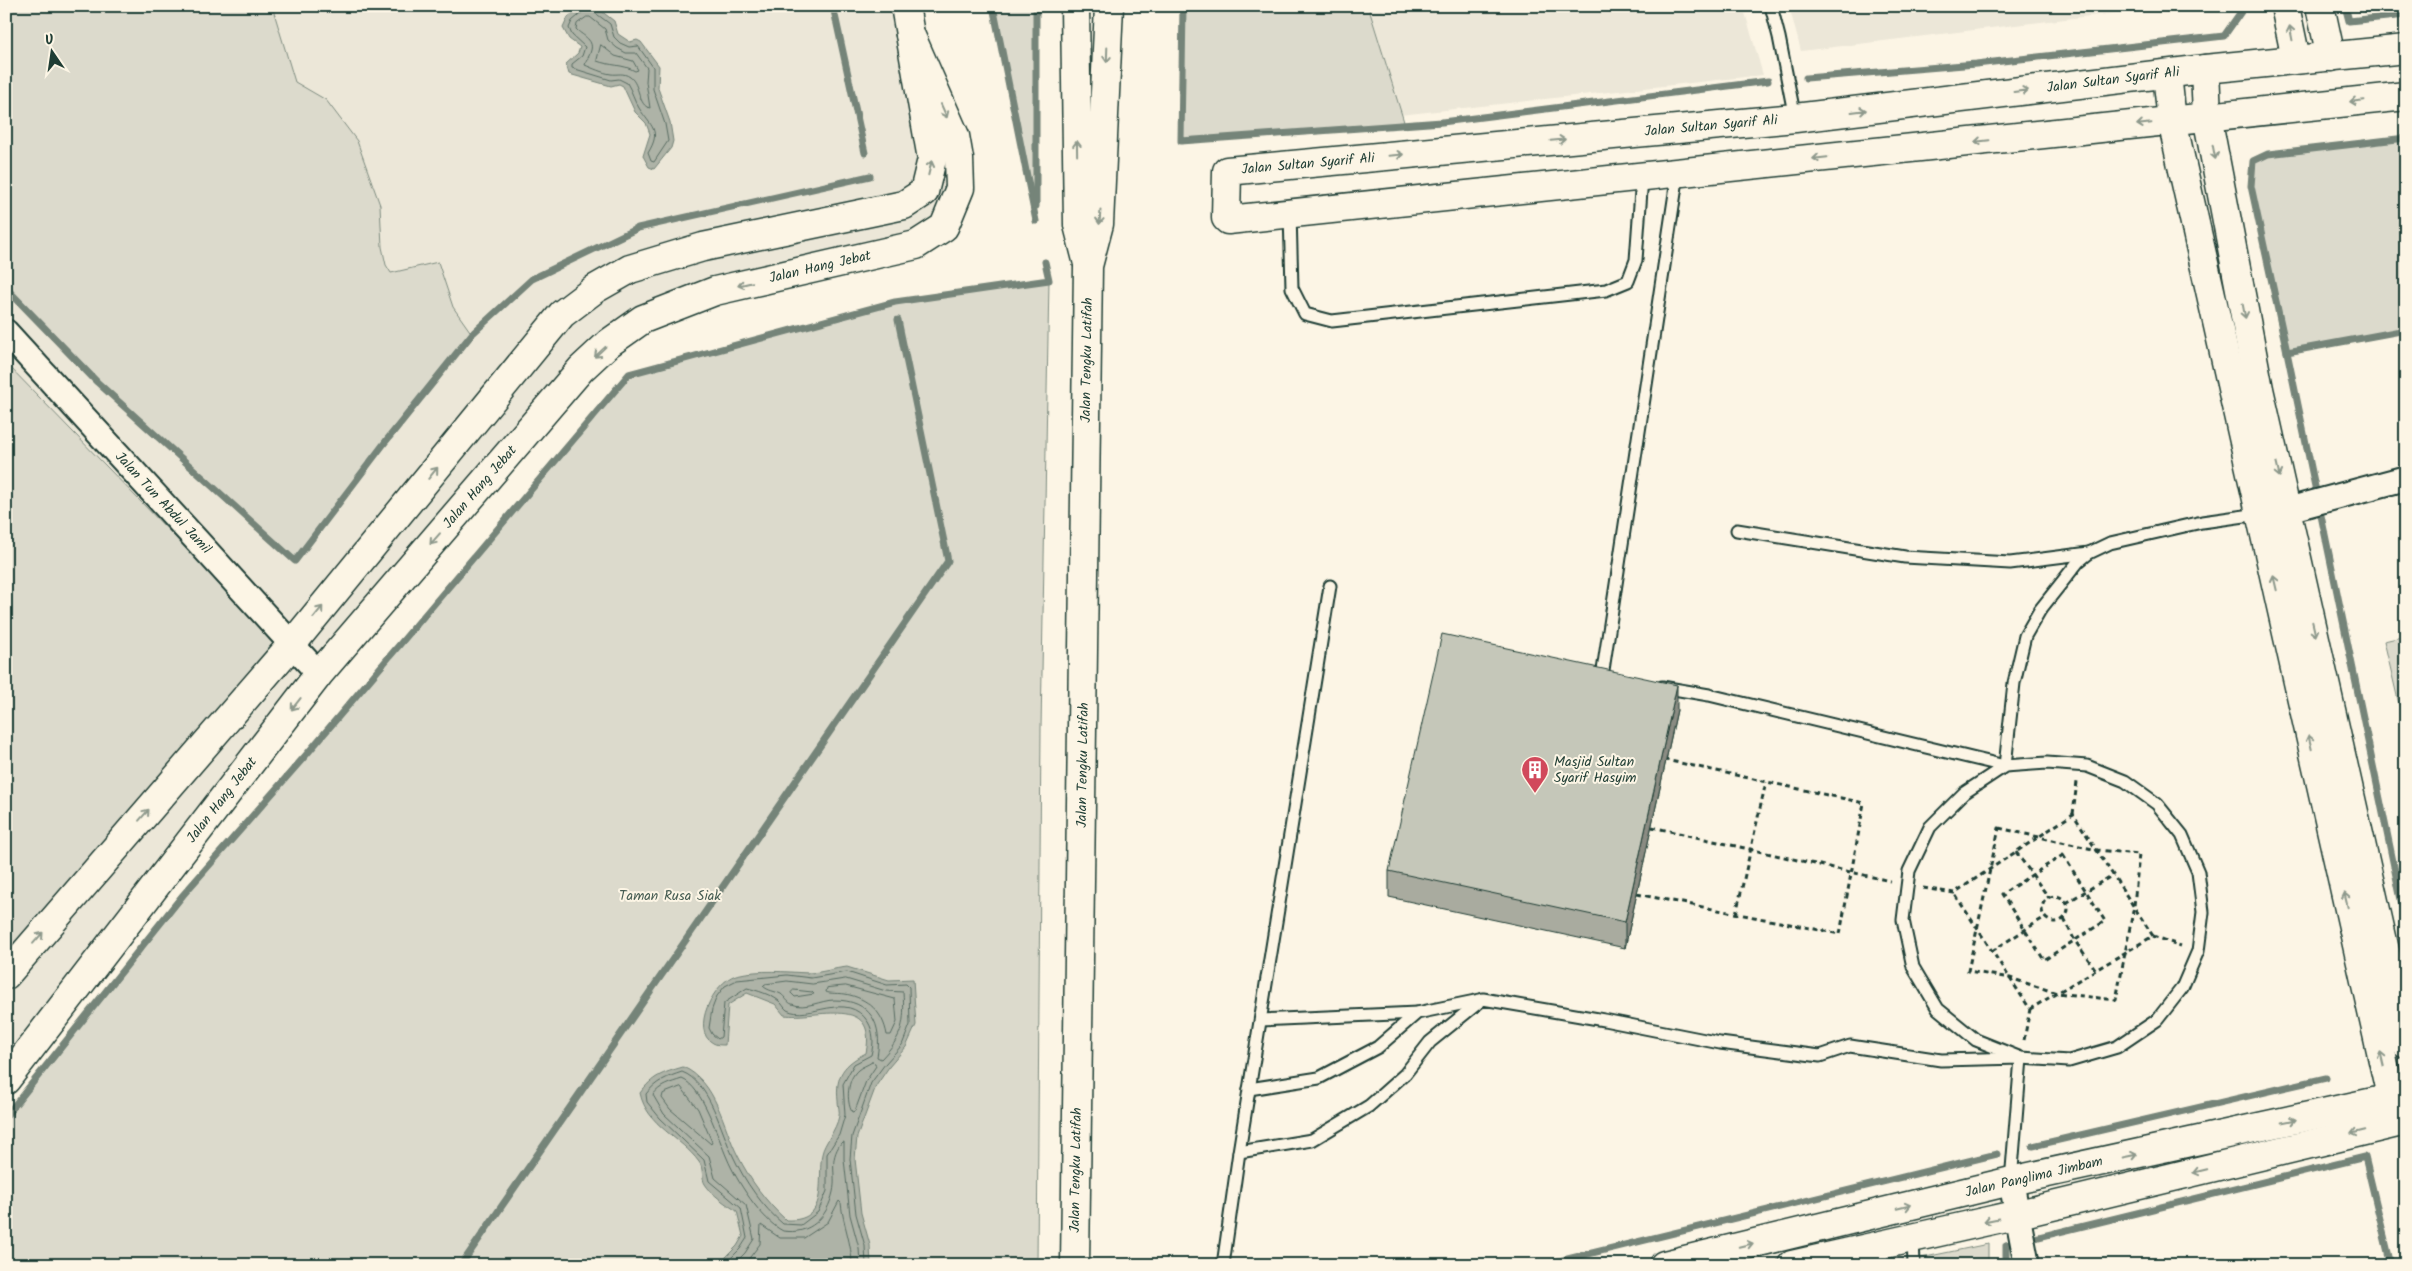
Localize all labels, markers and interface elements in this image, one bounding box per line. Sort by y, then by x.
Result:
one-way arrow [2285,25,2295,41]
north arrow [28,28,78,78]
text: U [43,29,56,52]
one-way arrow [1102,47,1111,63]
street label: Jalan Sultan Syarif Ali [2045,61,2181,99]
one-way arrow [2012,86,2028,96]
one-way arrow [2350,96,2366,106]
one-way arrow [939,103,949,118]
one-way arrow [1851,106,1867,116]
street label: Jalan Sultan Syarif Ali [1644,109,1779,143]
one-way arrow [2136,119,2152,129]
one-way arrow [1550,136,1566,145]
one-way arrow [1974,136,1990,146]
one-way arrow [1072,141,1082,157]
one-way arrow [2210,143,2219,159]
street label: Jalan Sultan Syarif Ali [1241,147,1376,181]
one-way arrow [1388,151,1404,160]
one-way arrow [1813,153,1829,163]
one-way arrow [926,160,935,176]
one-way arrow [1095,209,1104,225]
street label: Jalan Hang Jebat [767,244,874,289]
one-way arrow [738,280,754,289]
street label: Jalan Tengku Latifah [1075,297,1099,423]
one-way arrow [2240,303,2250,319]
one-way arrow [594,346,606,358]
street label: Jalan Hang Jebat [438,440,523,533]
street label: Jalan Tun Abdul Jamil [110,447,217,560]
one-way arrow [2274,462,2283,478]
one-way arrow [427,466,438,479]
one-way arrow [429,533,440,546]
one-way arrow [2270,575,2279,591]
one-way arrow [313,606,324,619]
one-way arrow [2310,620,2319,636]
one-way arrow [291,697,301,711]
street label: Jalan Tengku Latifah [1071,702,1095,828]
one-way arrow [2305,734,2315,750]
place label: Masjid Sultan Syarif Hasyim [1554,751,1636,789]
street label: Jalan Hang Jebat [181,752,263,848]
building icon: Masjid Sultan Syarif Hasyim [1520,755,1550,794]
one-way arrow [139,809,150,822]
park label: Taman Rusa Siak [619,885,721,907]
one-way arrow [2341,892,2350,908]
one-way arrow [32,932,43,945]
one-way arrow [2377,1051,2386,1067]
street label: Jalan Tengku Latifah [1064,1107,1088,1233]
one-way arrow [2281,1116,2297,1125]
one-way arrow [2351,1128,2367,1137]
street label: Jalan Panglima Jimbam [1963,1150,2105,1204]
one-way arrow [2122,1150,2138,1160]
one-way arrow [2193,1166,2209,1176]
one-way arrow [1895,1202,1911,1211]
one-way arrow [1984,1216,2000,1225]
one-way arrow [1737,1240,1753,1249]

